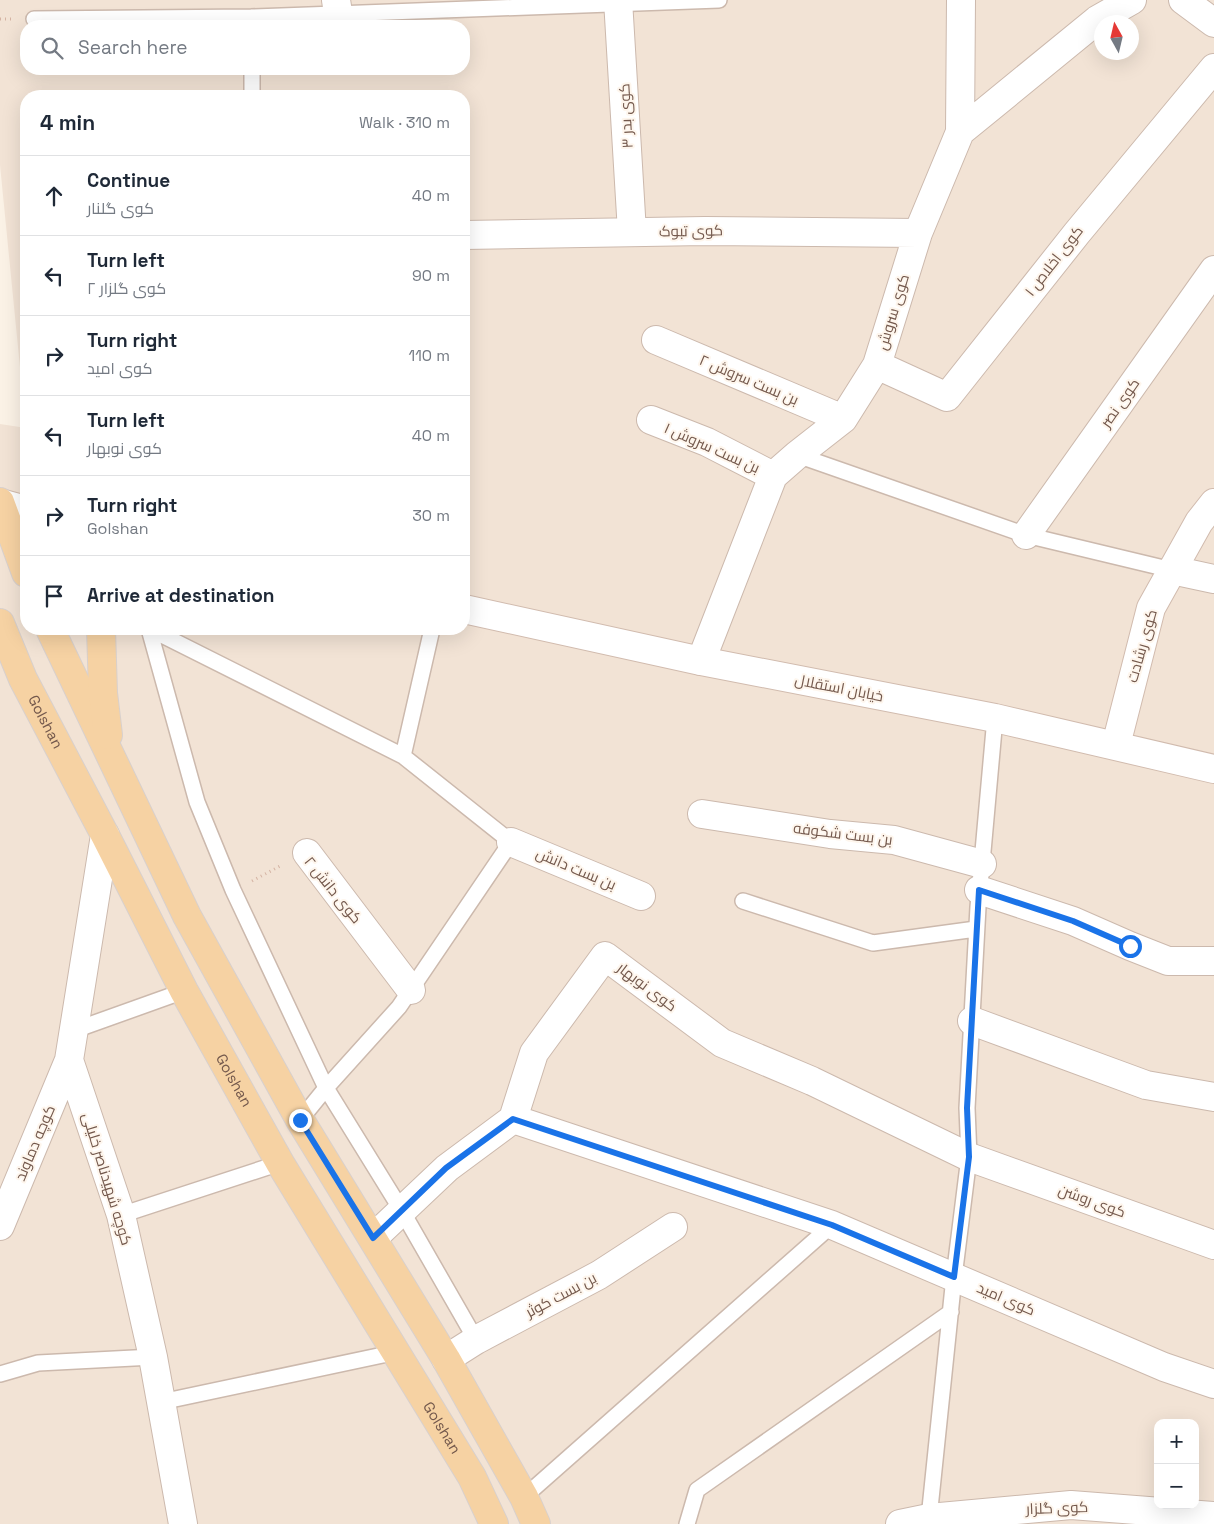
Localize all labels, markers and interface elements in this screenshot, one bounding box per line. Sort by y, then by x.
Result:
north arrow [1094,15,1139,60]
search box [20,20,470,75]
icon: search [38,34,66,62]
text: Search here [78,35,188,60]
street label: کوی بدر ۳ [614,83,638,149]
text: 4 min [40,109,95,136]
text: Walk · 310 m [359,112,450,133]
text: Continue [87,168,170,193]
icon: ahead [40,182,68,210]
text: 40 m [412,185,450,206]
text: کوی گلنار [87,198,154,219]
street label: کوی تبوک [659,220,723,242]
street label: کوی اخلاص ۱ [1020,222,1088,300]
text: Turn left [87,248,165,273]
icon: left [40,262,68,290]
text: 90 m [412,265,450,286]
street label: کوی سروش [872,272,914,352]
text: کوی گلزار ۲ [87,278,166,299]
text: Turn right [87,328,177,353]
icon: right [40,342,68,370]
text: 110 m [408,345,450,366]
street label: بن بست سروش ۲ [696,350,802,410]
text: کوی امید [87,358,153,379]
street label: کوی نصر [1095,374,1144,433]
text: Turn left [87,408,165,433]
street label: بن بست سروش ۱ [661,418,763,478]
icon: left [40,422,68,450]
text: 40 m [412,425,450,446]
text: کوی نوبهار [87,438,162,459]
text: Turn right [87,493,177,518]
icon: right [40,502,68,530]
text: 30 m [412,505,450,526]
text: Golshan [87,518,149,539]
icon: arrive [40,582,68,610]
text: Arrive at destination [87,583,275,608]
street label: کوی رشادت [1122,607,1162,685]
street label: خیابان استقلال [793,670,885,706]
street label: Golshan [24,692,68,752]
street label: بن بست شکوفه [792,818,894,850]
street label: بن بست دانش [533,843,619,895]
street label: کوی دانش ۲ [300,852,366,928]
route start [1119,935,1142,958]
street label: کوی نوبهار [612,957,681,1016]
street label: Golshan [212,1050,257,1110]
street label: کوچه دماوند [10,1102,60,1184]
route end [289,1109,312,1132]
street label: کوچه شهیدناصر خلیلی [77,1110,137,1248]
street label: کوی روشن [1056,1180,1128,1222]
street label: بن بست کوثر [521,1268,600,1323]
street label: کوی امید [974,1278,1038,1320]
street label: Golshan [419,1398,466,1457]
map controls [1154,1419,1199,1509]
button: + [1154,1419,1199,1464]
button: − [1154,1464,1199,1509]
street label: کوی گلزار [1024,1497,1089,1519]

